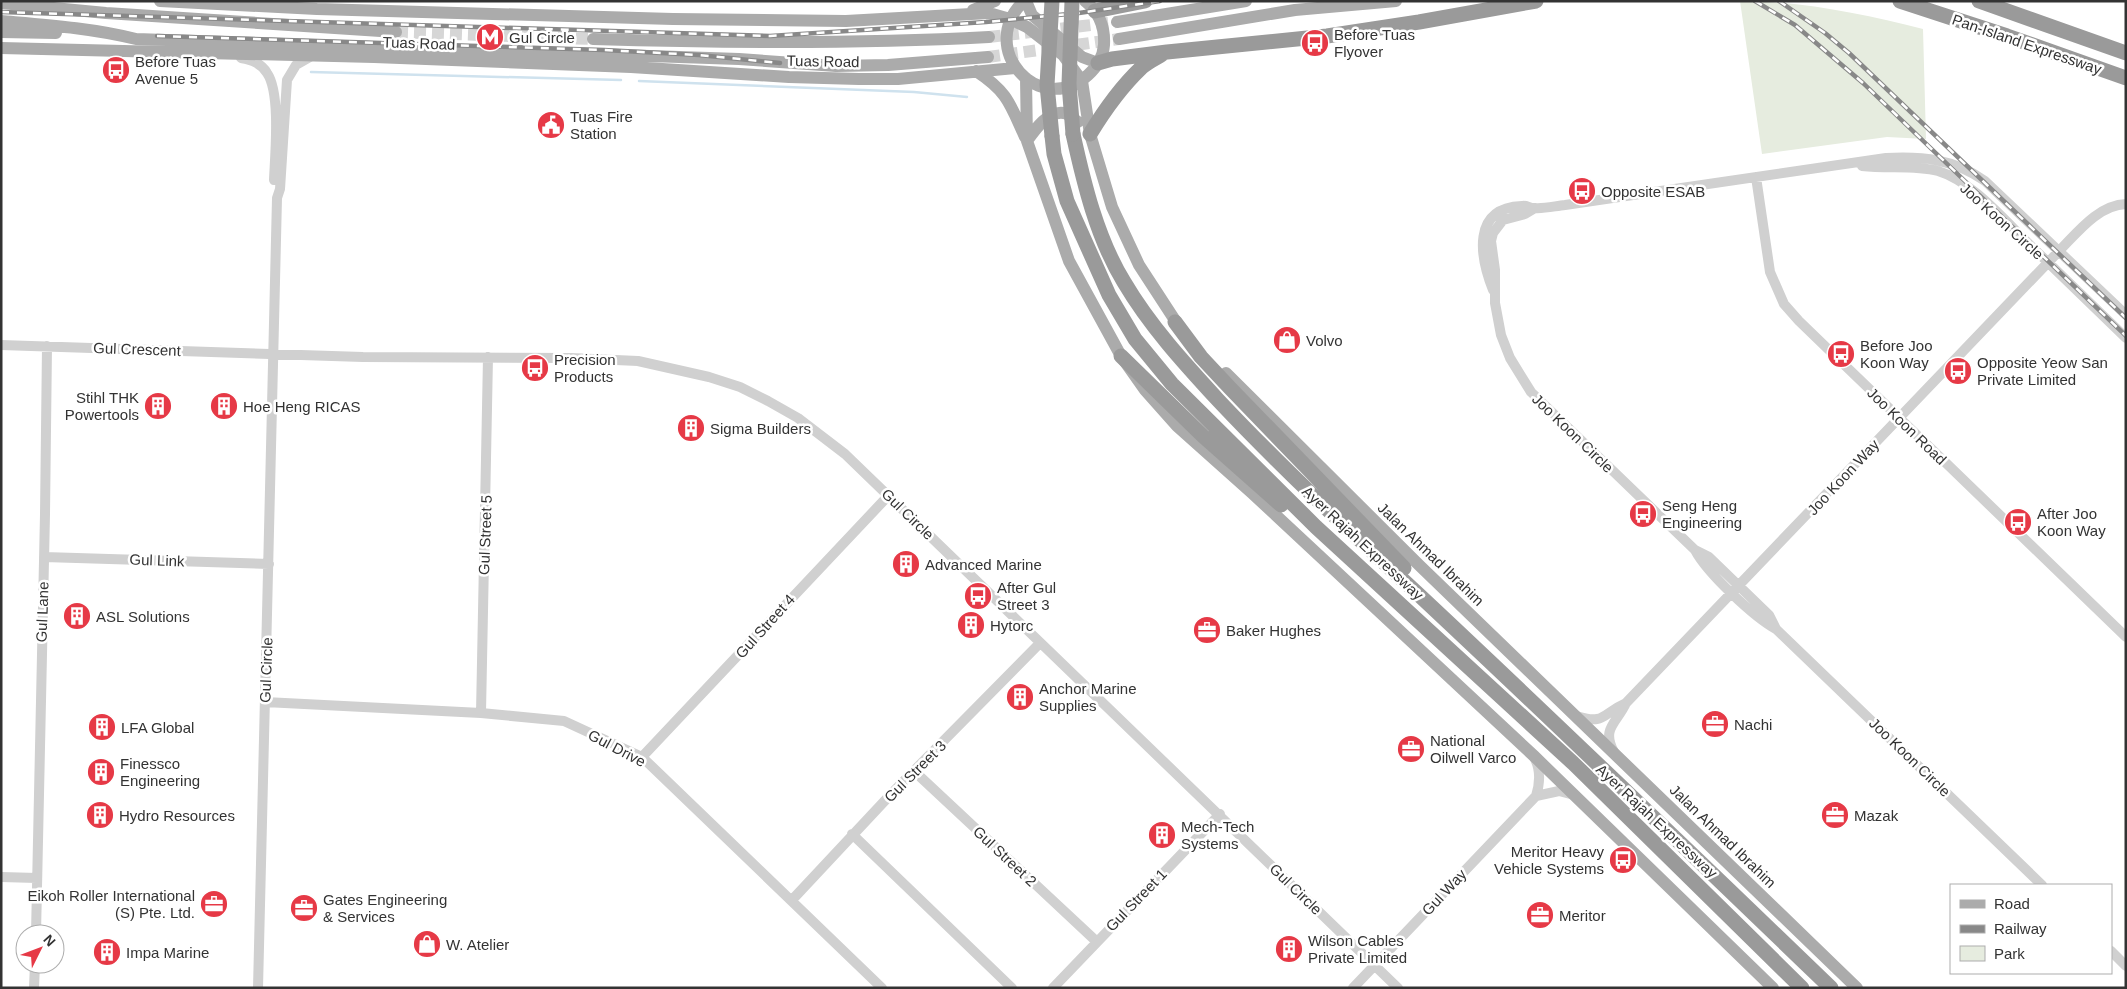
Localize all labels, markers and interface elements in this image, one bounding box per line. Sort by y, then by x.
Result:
street label: Pan-Island Expressway [1950,10,2104,78]
metro station icon: Gul Circle [475,22,505,52]
place label: Before Tuas Flyover [1334,26,1415,60]
bus stop icon: Before Tuas Flyover [1300,28,1330,58]
place label: Gul Circle [509,29,575,46]
street label: Tuas Road [382,33,456,53]
street label: Tuas Road [786,52,860,70]
place label: Before Tuas Avenue 5 [135,53,216,87]
bus stop icon: Before Tuas Avenue 5 [101,55,131,85]
place label: Tuas Fire Station [570,108,633,142]
public building icon: Tuas Fire Station [536,110,566,140]
bus stop icon: Opposite ESAB [1567,176,1597,206]
street label: Joo Koon Circle [1957,179,2047,263]
place label: Opposite ESAB [1601,183,1705,200]
shop icon: Volvo [1272,325,1302,355]
place label: Volvo [1306,332,1343,349]
place label: Before Joo Koon Way [1860,337,1933,371]
street label: Gul Crescent [93,339,182,359]
bus stop icon: Before Joo Koon Way [1826,339,1856,369]
place label: Precision Products [554,351,616,385]
bus stop icon: Precision Products [520,353,550,383]
place label: Opposite Yeow San Private Limited [1977,354,2108,388]
bus stop icon: Opposite Yeow San Private Limited [1943,356,1973,386]
street label: Joo Koon Road [1864,384,1950,468]
place label: Stihl THK Powertools [65,389,139,423]
street label: Joo Koon Circle [1529,390,1617,476]
building icon: Stihl THK Powertools [143,391,173,421]
building icon: Hoe Heng RICAS [209,391,239,421]
place label: Hoe Heng RICAS [243,398,361,415]
building icon: Sigma Builders [676,413,706,443]
place label: Sigma Builders [710,420,811,437]
street label: Joo Koon Way [1804,435,1883,518]
street label: Ayer Rajah Expressway [1299,483,1427,604]
street label: Gul Circle [878,485,938,543]
street label: Gul Street 5 [475,495,495,575]
place label: Seng Heng Engineering [1662,497,1742,531]
street label: Jalan Ahmad Ibrahim [1374,499,1488,609]
bus stop icon: Seng Heng Engineering [1628,499,1658,529]
place label: After Joo Koon Way [2037,505,2106,539]
bus stop icon: After Joo Koon Way [2003,507,2033,537]
building icon: Advanced Marine [891,549,921,579]
street label: Gul Link [129,551,185,569]
place label: Advanced Marine [925,556,1042,573]
place label: After Gul Street 3 [997,579,1056,613]
street label: Gul Lane [32,581,52,643]
bus stop icon: After Gul Street 3 [963,581,993,611]
street label: Gul Street 4 [732,591,798,661]
building icon: ASL Solutions [62,601,92,631]
place label: ASL Solutions [96,608,190,625]
building icon: Hytorc [956,610,986,640]
office icon: Baker Hughes [1192,615,1222,645]
place label: Hytorc [990,617,1034,634]
place label: Baker Hughes [1226,622,1321,639]
street label: Gul Circle [256,637,276,703]
place label: Anchor Marine Supplies [1039,680,1137,714]
building icon: Anchor Marine Supplies [1005,682,1035,712]
office icon: Nachi [1700,709,1730,739]
building icon: LFA Global [87,712,117,742]
street label: Joo Koon Circle [1866,714,1954,800]
place label: Nachi [1734,716,1772,733]
place label: LFA Global [121,719,194,736]
street label: Gul Drive [585,726,649,770]
place label: National Oilwell Varco [1430,732,1516,766]
office icon: National Oilwell Varco [1396,734,1426,764]
street label: Gul Street 3 [881,737,949,805]
place label: Finessco Engineering [120,755,200,789]
building icon: Finessco Engineering [86,757,116,787]
street label: Ayer Rajah Expressway [1593,761,1721,882]
street label: Jalan Ahmad Ibrahim [1666,781,1780,891]
building icon: Hydro Resources [85,800,115,830]
office icon: Mazak [1820,800,1850,830]
place label: Hydro Resources [119,807,235,824]
place label: Mazak [1854,807,1899,824]
place label: Mech-Tech Systems [1181,818,1254,852]
building icon: Mech-Tech Systems [1147,820,1177,850]
street label: Gul Street 2 [970,822,1040,890]
place label: Meritor Heavy Vehicle Systems [1494,843,1604,877]
bus stop icon: Meritor Heavy Vehicle Systems [1608,845,1638,875]
street label: Gul Circle [1266,860,1326,918]
street label: Gul Street 1 [1102,865,1170,935]
street label: Gul Way [1418,865,1470,919]
legend [1950,884,2112,974]
place label: Eikoh Roller International (S) Pte. Ltd. [27,887,195,921]
office icon: Eikoh Roller International (S) Pte. Ltd. [199,889,229,919]
place label: Gates Engineering & Services [323,891,447,925]
office icon: Gates Engineering & Services [289,893,319,923]
text: Road [1994,895,2030,912]
office icon: Meritor [1525,900,1555,930]
place label: Meritor [1559,907,1606,924]
text: Railway [1994,920,2047,937]
north arrow [15,924,65,974]
shop icon: W. Atelier [412,929,442,959]
text: N [40,931,59,949]
place label: Wilson Cables Private Limited [1308,932,1407,966]
building icon: Wilson Cables Private Limited [1274,934,1304,964]
place label: W. Atelier [446,936,509,953]
building icon: Impa Marine [92,937,122,967]
place label: Impa Marine [126,944,209,961]
text: Park [1994,945,2025,962]

